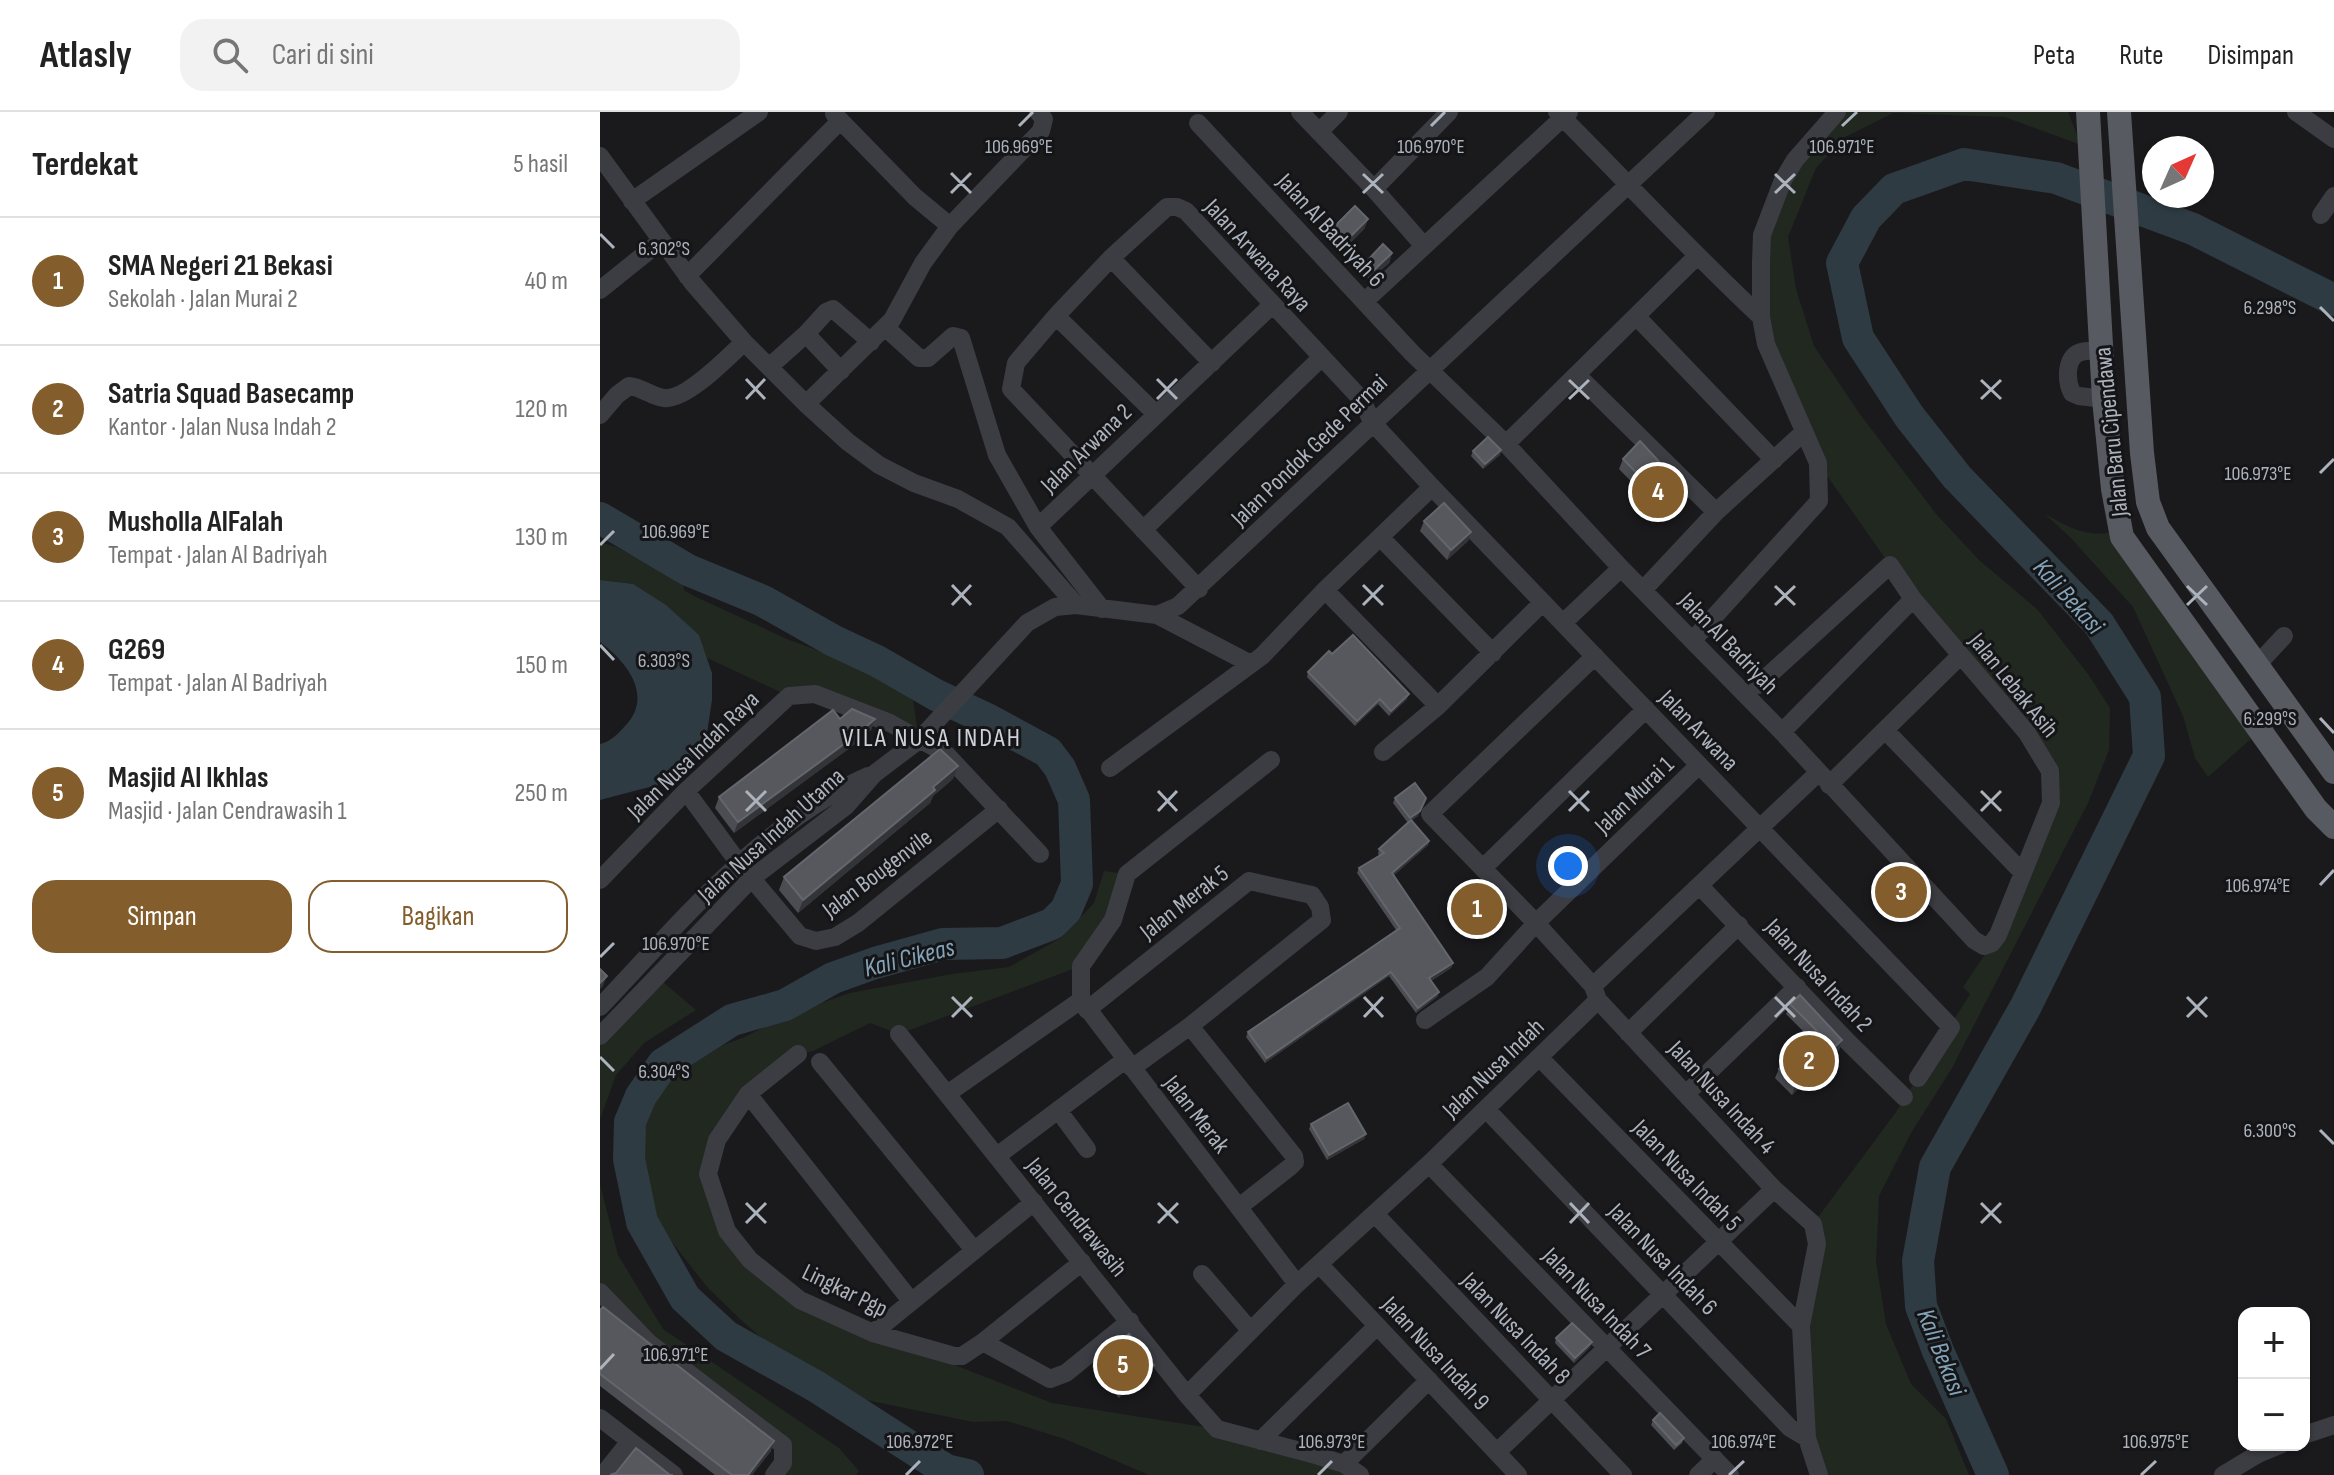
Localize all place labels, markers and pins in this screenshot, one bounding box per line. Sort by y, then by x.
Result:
pin: 4 [1632,462,1684,522]
pin: 3 [1875,862,1927,922]
pin: 1 [1451,879,1503,939]
pin: 2 [1783,1031,1835,1091]
pin: 5 [1097,1335,1149,1395]

